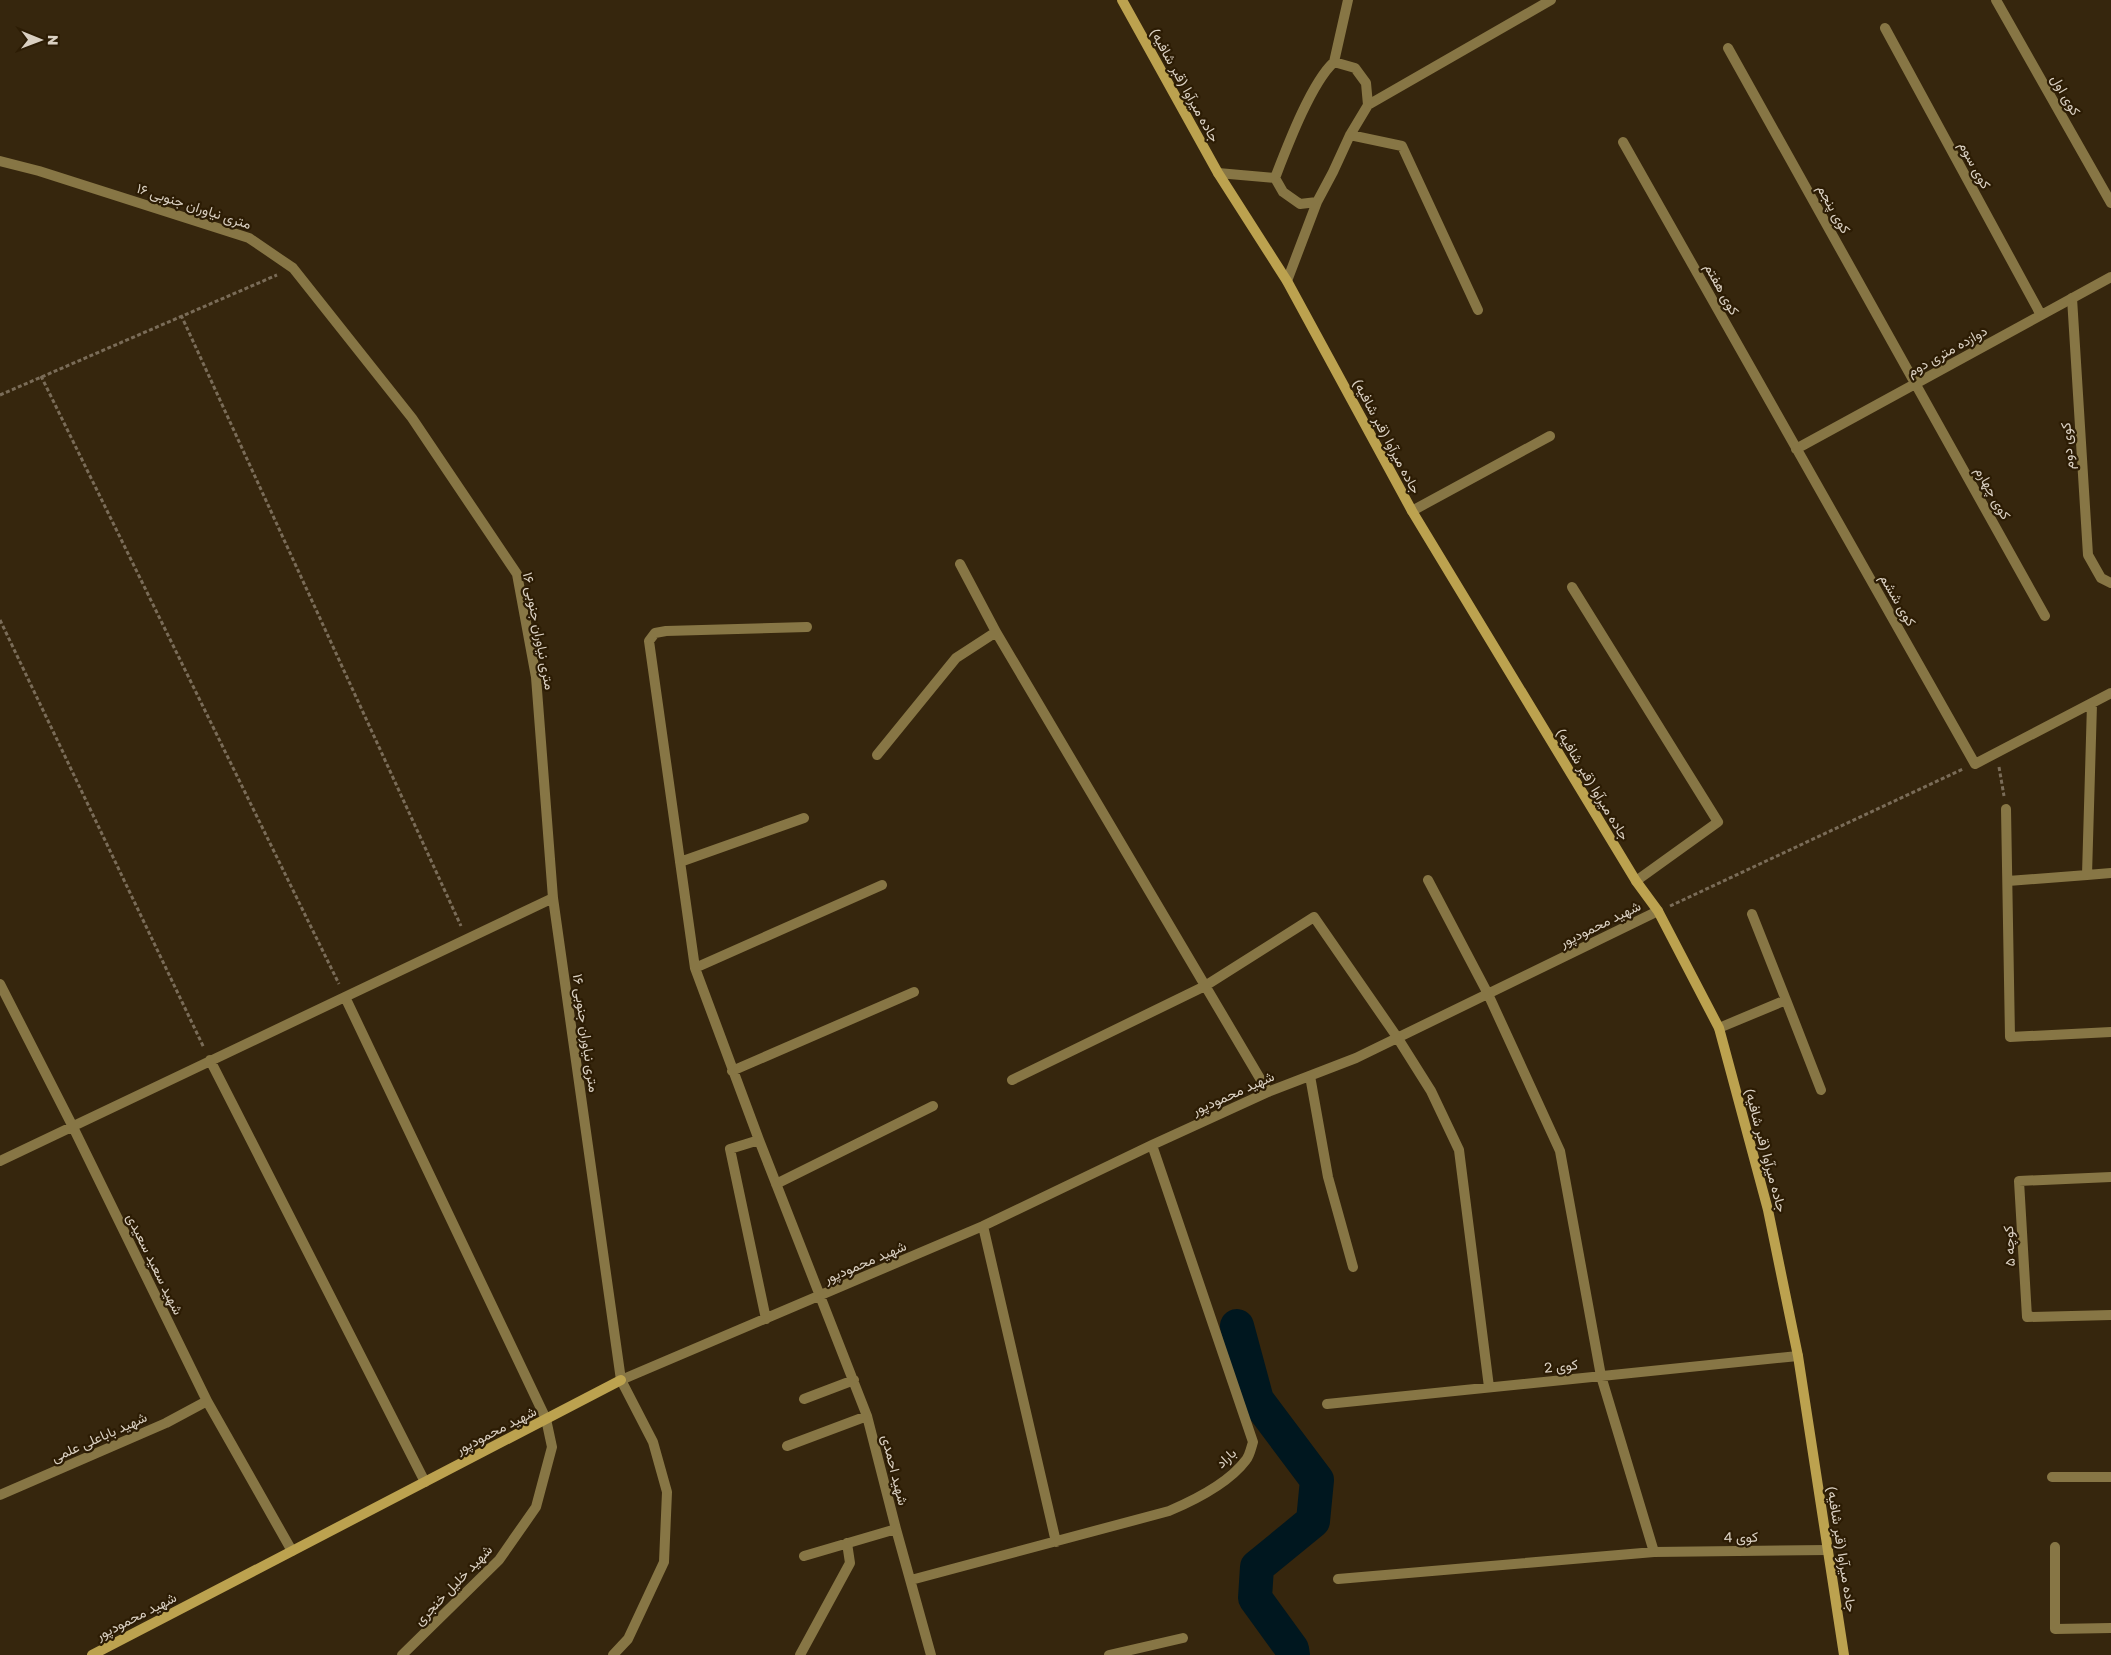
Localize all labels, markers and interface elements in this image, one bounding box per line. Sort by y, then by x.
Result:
north arrow [15,15,65,65]
street label: جاده میرآوا (قبر شافیه) [1146,25,1224,145]
text: N [45,35,62,46]
street label: کوی اول [2046,71,2085,119]
street label: کوی سوم [1955,138,1995,192]
street label: ۱۶ متری نیاوران جنوبی [134,179,254,233]
street label: کوی پنجم [1812,181,1855,237]
street label: کوی هفتم [1700,260,1744,318]
street label: دوازده متری دوم [1904,321,1991,380]
street label: جاده میرآوا (قبر شافیه) [1349,375,1425,497]
street label: کوی دوم [2056,422,2078,470]
street label: کوی چهارم [1970,463,2015,523]
street label: ۱۶ متری نیاوران جنوبی [519,571,559,691]
street label: کوی ششم [1876,571,1920,629]
street label: جاده میرآوا (قبر شافیه) [1552,725,1634,843]
street label: شهید محمودپور [1556,897,1644,953]
street label: ۱۶ متری نیاوران جنوبی [569,973,603,1093]
street label: شهید محمودپور [1188,1067,1277,1120]
street label: جاده میرآوا (قبر شافیه) [1741,1086,1791,1214]
street label: شهید سعید سعیدی [123,1210,187,1318]
street label: کوچه ۵ [1999,1225,2020,1267]
street label: شهید محمودپور [820,1236,909,1289]
street label: کوی 2 [1543,1355,1579,1377]
street label: شهید محمودپور [452,1402,540,1459]
street label: شهید باباعلی علمی [48,1408,150,1466]
street label: شهید احمدی [878,1433,912,1507]
street label: باراد [1212,1444,1240,1472]
street label: جاده میرآوا (قبر شافیه) [1823,1485,1861,1613]
street label: کوی 4 [1724,1528,1758,1546]
street label: شهید خلیل خنجری [410,1541,496,1629]
street label: شهید محمودپور [92,1588,180,1645]

